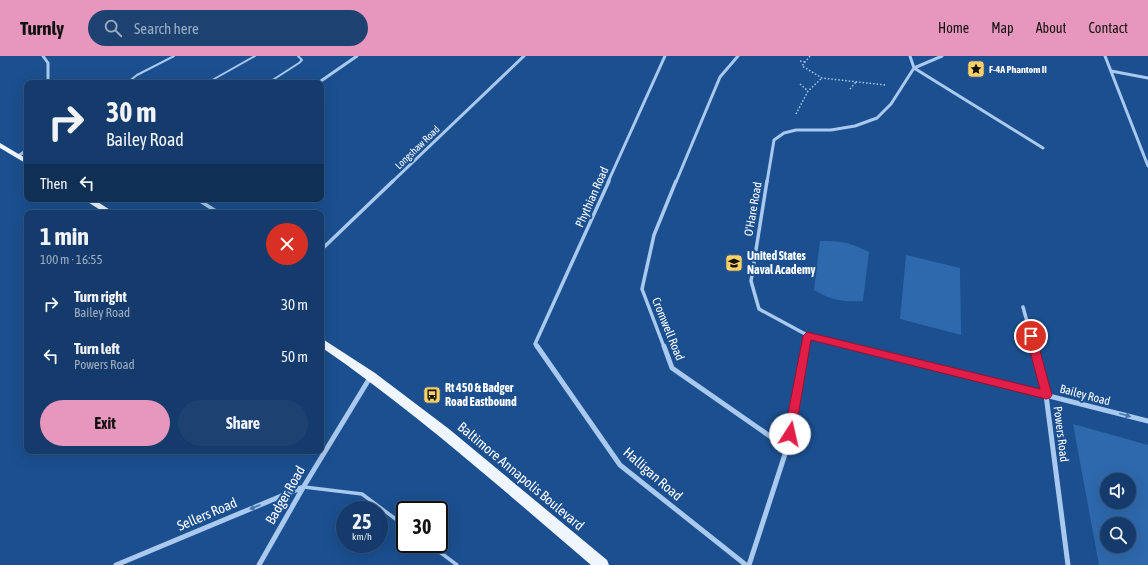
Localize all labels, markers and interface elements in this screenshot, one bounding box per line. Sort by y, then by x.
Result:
search box [88,10,368,46]
text: Turnly [20,17,64,39]
icon: search [102,17,124,39]
text: Search here [134,20,199,37]
text: Home [938,20,969,36]
text: Map [991,20,1014,36]
text: About [1036,20,1067,36]
text: Contact [1089,20,1128,36]
place icon: F-4A Phantom II [966,59,986,79]
place label: F-4A Phantom II [989,64,1047,75]
icon: right [40,96,92,148]
text: 30 m [106,96,156,128]
street label: Longshaw Road [393,123,442,171]
text: Bailey Road [106,129,184,150]
street label: Phythian Road [572,165,612,229]
icon: left [76,172,98,194]
text: Then [40,175,68,192]
street label: O'Hare Road [741,181,765,237]
text: 1 min [40,223,89,250]
button: close [266,223,308,265]
place label: United States Naval Academy [747,249,816,277]
text: 100 m · 16:55 [40,252,103,267]
school or university icon: United States Naval Academy [724,253,744,273]
text: Turn right [74,288,127,305]
icon: right [40,293,62,315]
street label: Cromwell Road [649,295,687,363]
text: 30 m [281,296,308,313]
text: Bailey Road [74,305,130,320]
pin [1014,319,1048,353]
icon: arrive [1020,325,1042,347]
text: Turn left [74,340,120,357]
icon: left [40,345,62,367]
text: 50 m [281,348,308,365]
text: Powers Road [74,357,135,372]
place label: Rt 450 & Badger Road Eastbound [445,381,517,409]
street label: Bailey Road [1058,382,1112,408]
bus stop icon: Rt 450 & Badger Road Eastbound [422,385,442,405]
button: Exit [40,400,170,446]
button: Share [178,400,308,446]
street label: Powers Road [1051,405,1071,463]
position arrow [769,413,811,455]
one-way arrow [1119,413,1131,419]
street label: Baltimore Annapolis Boulevard [455,419,587,533]
street label: Halligan Road [620,444,686,504]
street label: Badger Road [262,463,308,527]
map controls [1100,473,1136,553]
button: sound [1100,473,1136,509]
street label: Sellers Road [175,494,239,534]
speed limit sign: 30 [396,501,448,553]
one-way arrow [249,504,260,510]
text: 25 [353,510,371,533]
button: search [1100,517,1136,553]
text: km/h [352,531,372,542]

